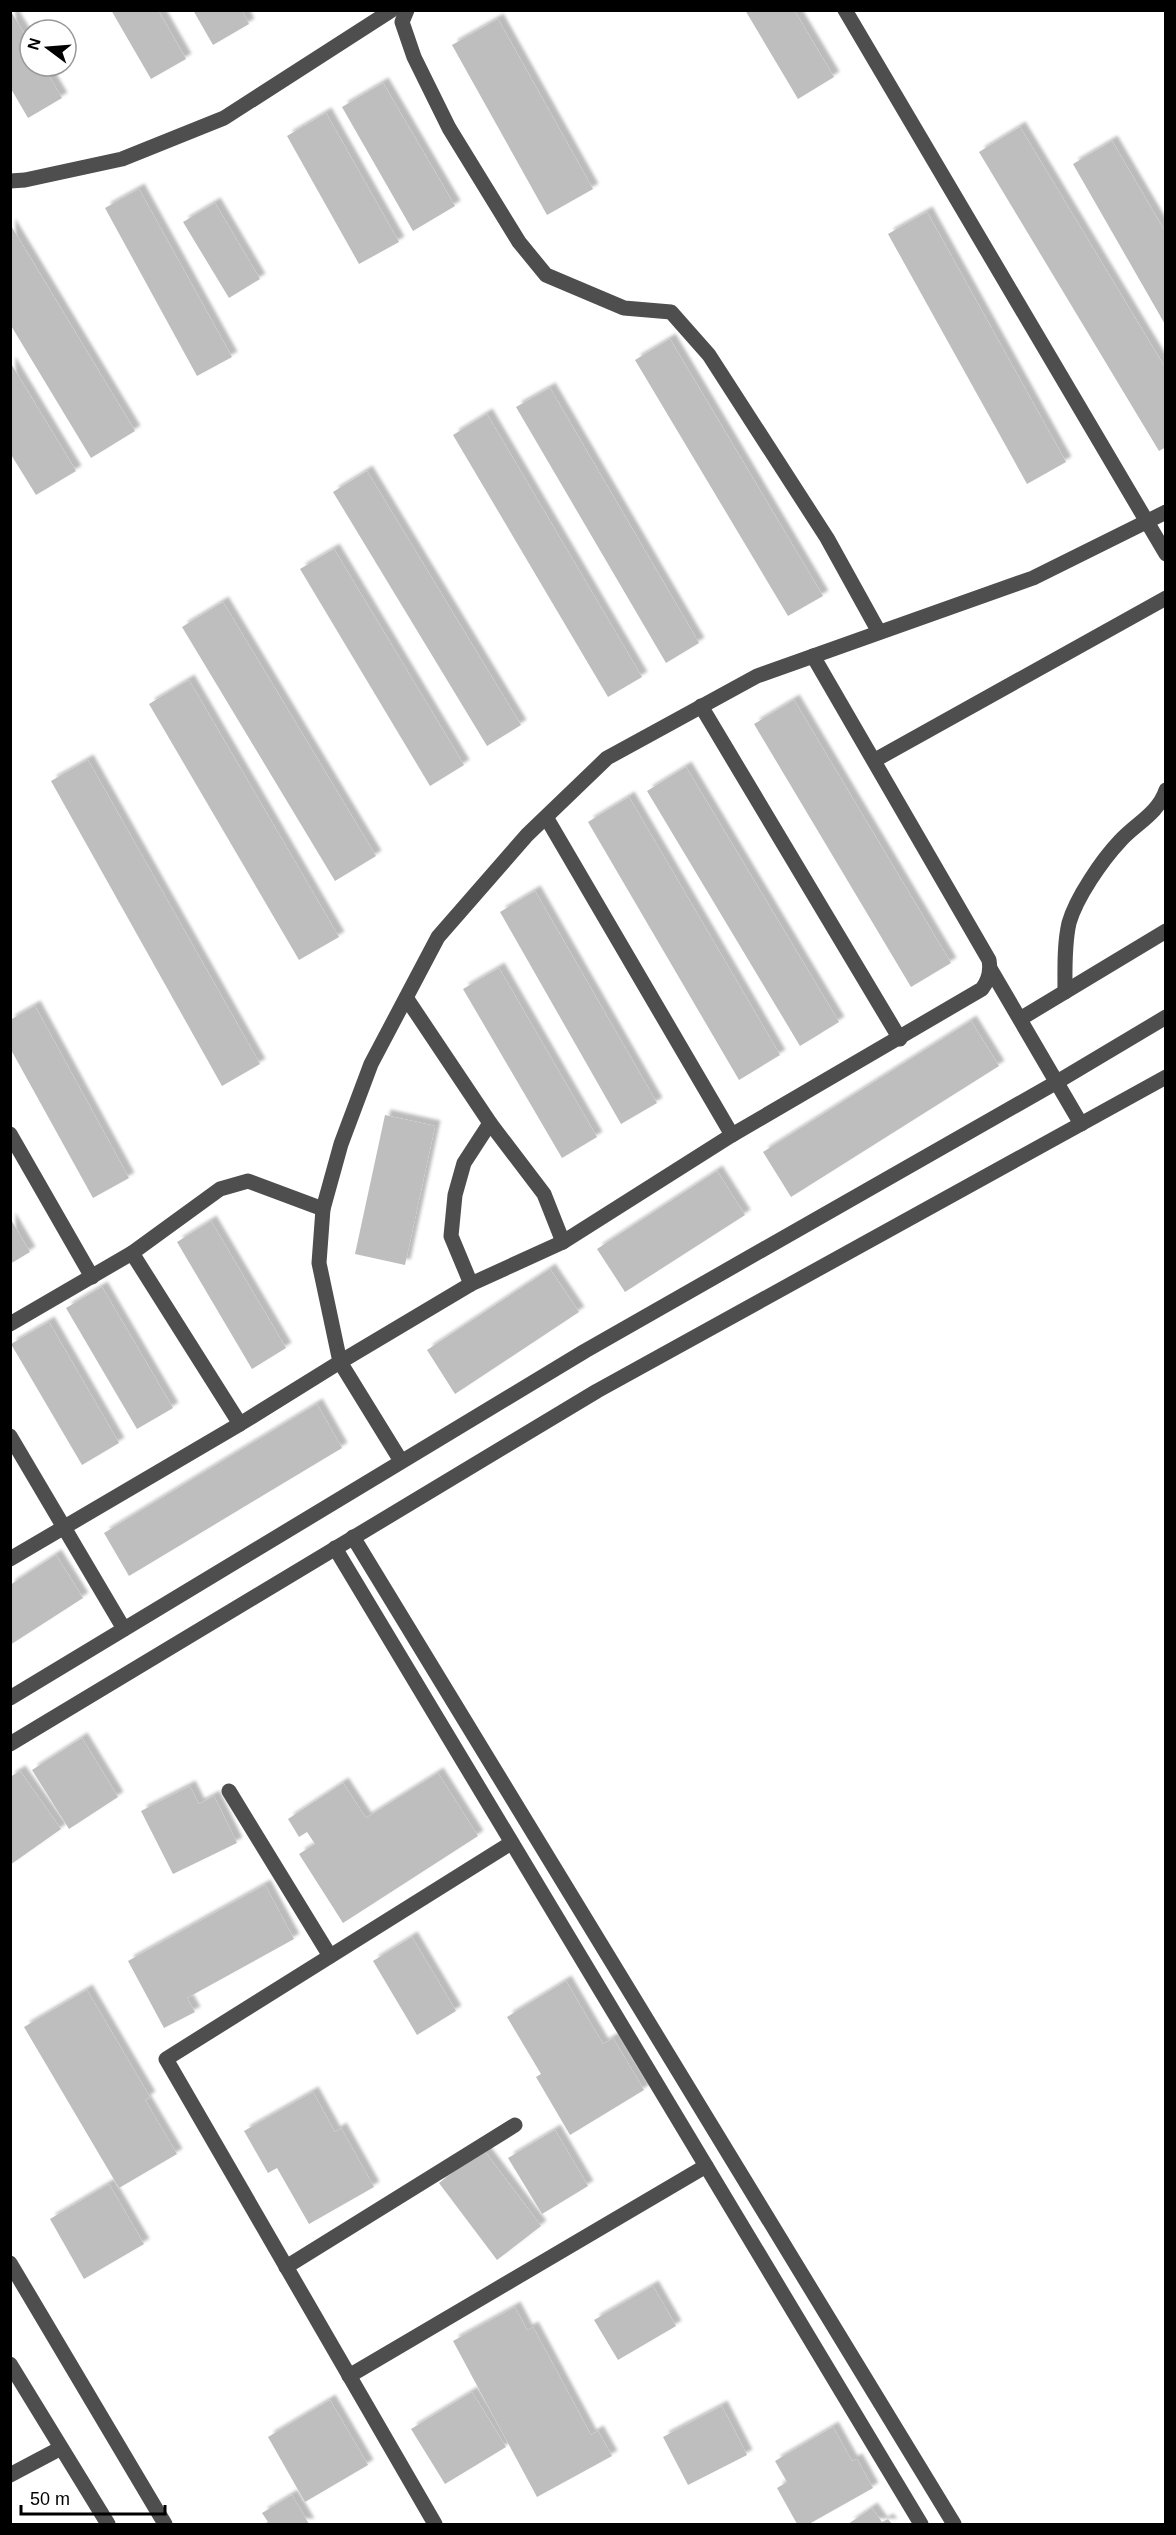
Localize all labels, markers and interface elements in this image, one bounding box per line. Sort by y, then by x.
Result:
north arrow [18,18,78,78]
text: N [24,36,44,52]
scale bar [21,2478,165,2516]
text: 50 m [30,2489,70,2509]

